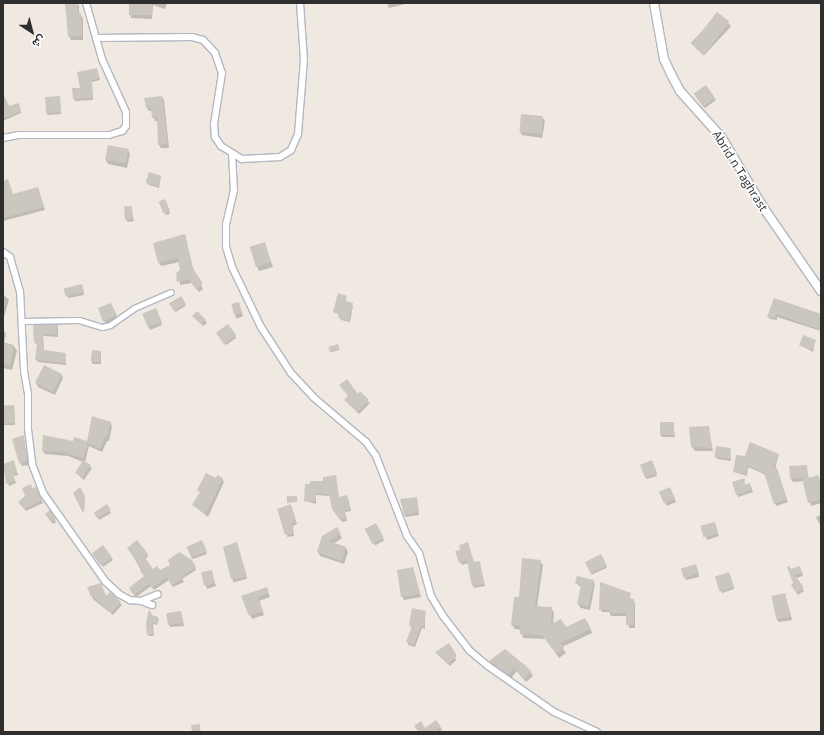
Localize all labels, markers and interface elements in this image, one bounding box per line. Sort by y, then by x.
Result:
north arrow [12,12,52,52]
text: ش [30,32,49,52]
street label: Abrid n Taghrast [709,128,771,214]

